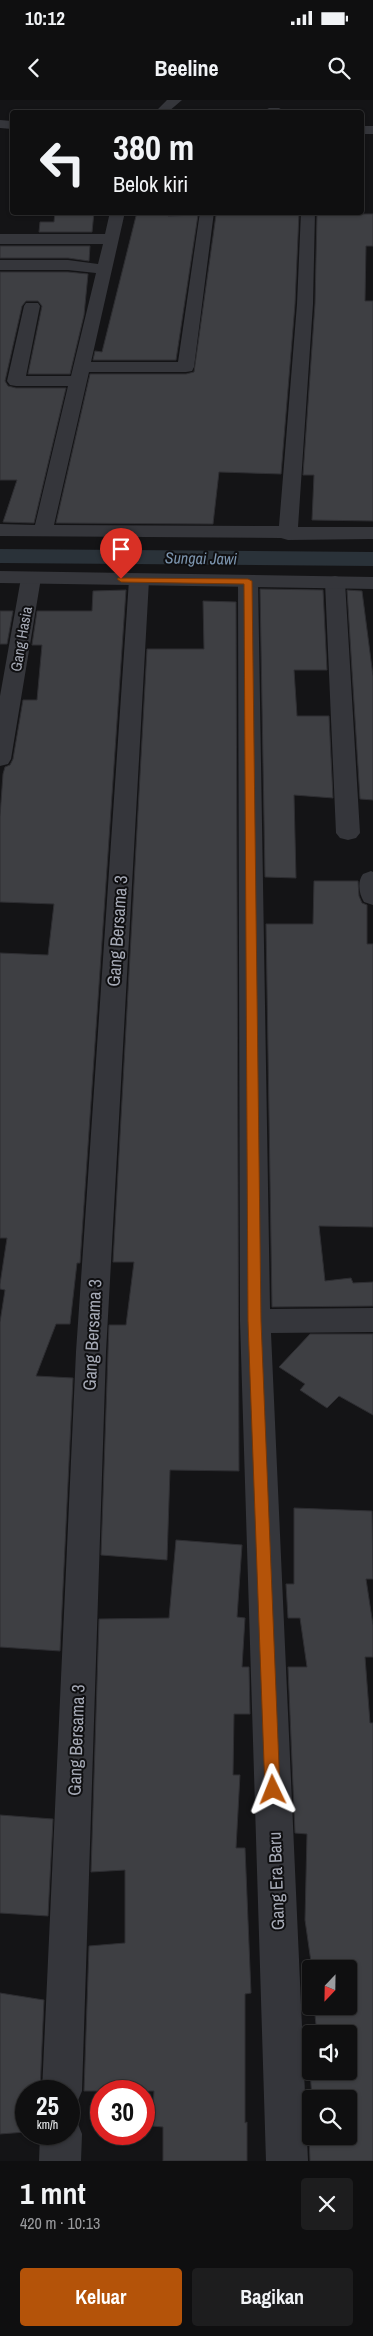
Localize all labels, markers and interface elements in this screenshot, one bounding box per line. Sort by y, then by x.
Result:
text: 10:12 [25,5,65,31]
text: Beeline [154,53,219,83]
icon: back [20,54,48,82]
icon: search [325,54,353,82]
text: 380 m [113,124,194,171]
icon: left [30,130,95,195]
text: Belok kiri [113,169,188,199]
pin [100,528,142,579]
icon: arrive [107,535,135,563]
water label: Sungai Jawi [165,546,238,570]
street label: Gang Hasia [5,605,37,673]
street label: Gang Bersama 3 [101,874,133,988]
street label: Gang Bersama 3 [77,1279,107,1391]
street label: Gang Bersama 3 [62,1684,90,1796]
position arrow [246,1763,298,1815]
street label: Gang Era Baru [262,1831,290,1931]
north arrow [302,1960,358,2015]
map controls [302,1960,357,2145]
button: sound [302,2025,357,2080]
speed limit sign: 30 [90,2080,155,2145]
text: 25 [36,2089,59,2123]
button: search [302,2090,357,2145]
text: km/h [37,2117,58,2133]
text: 1 mnt [20,2173,86,2213]
button: close [301,2178,353,2230]
text: 420 m · 10:13 [20,2212,100,2234]
button: Keluar [20,2268,182,2326]
button: Bagikan [192,2268,353,2326]

